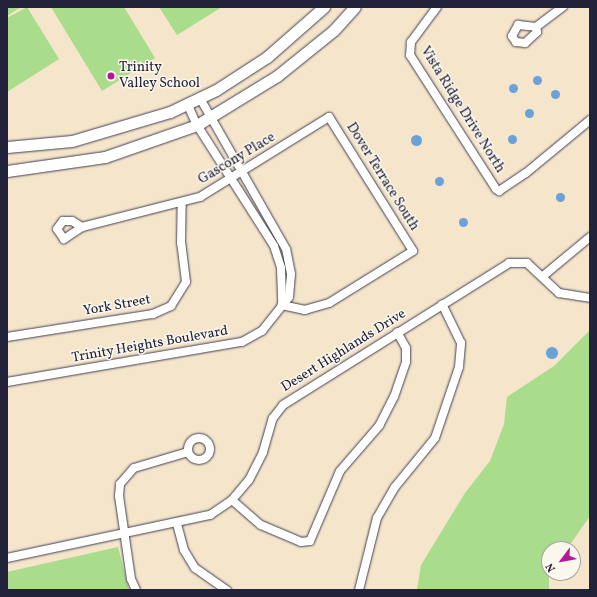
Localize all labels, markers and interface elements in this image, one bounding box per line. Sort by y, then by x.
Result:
street label: Vista Ridge Drive North [416,44,508,176]
place label: Trinity Valley School [119,60,200,92]
marker: Trinity Valley School [106,71,116,81]
street label: Dover Terrace South [342,120,422,234]
street label: Gascony Place [195,129,279,189]
street label: York Street [82,292,152,320]
street label: Desert Highlands Drive [279,306,409,396]
street label: Trinity Heights Boulevard [70,323,230,367]
north arrow [541,541,581,581]
text: N [543,560,560,574]

